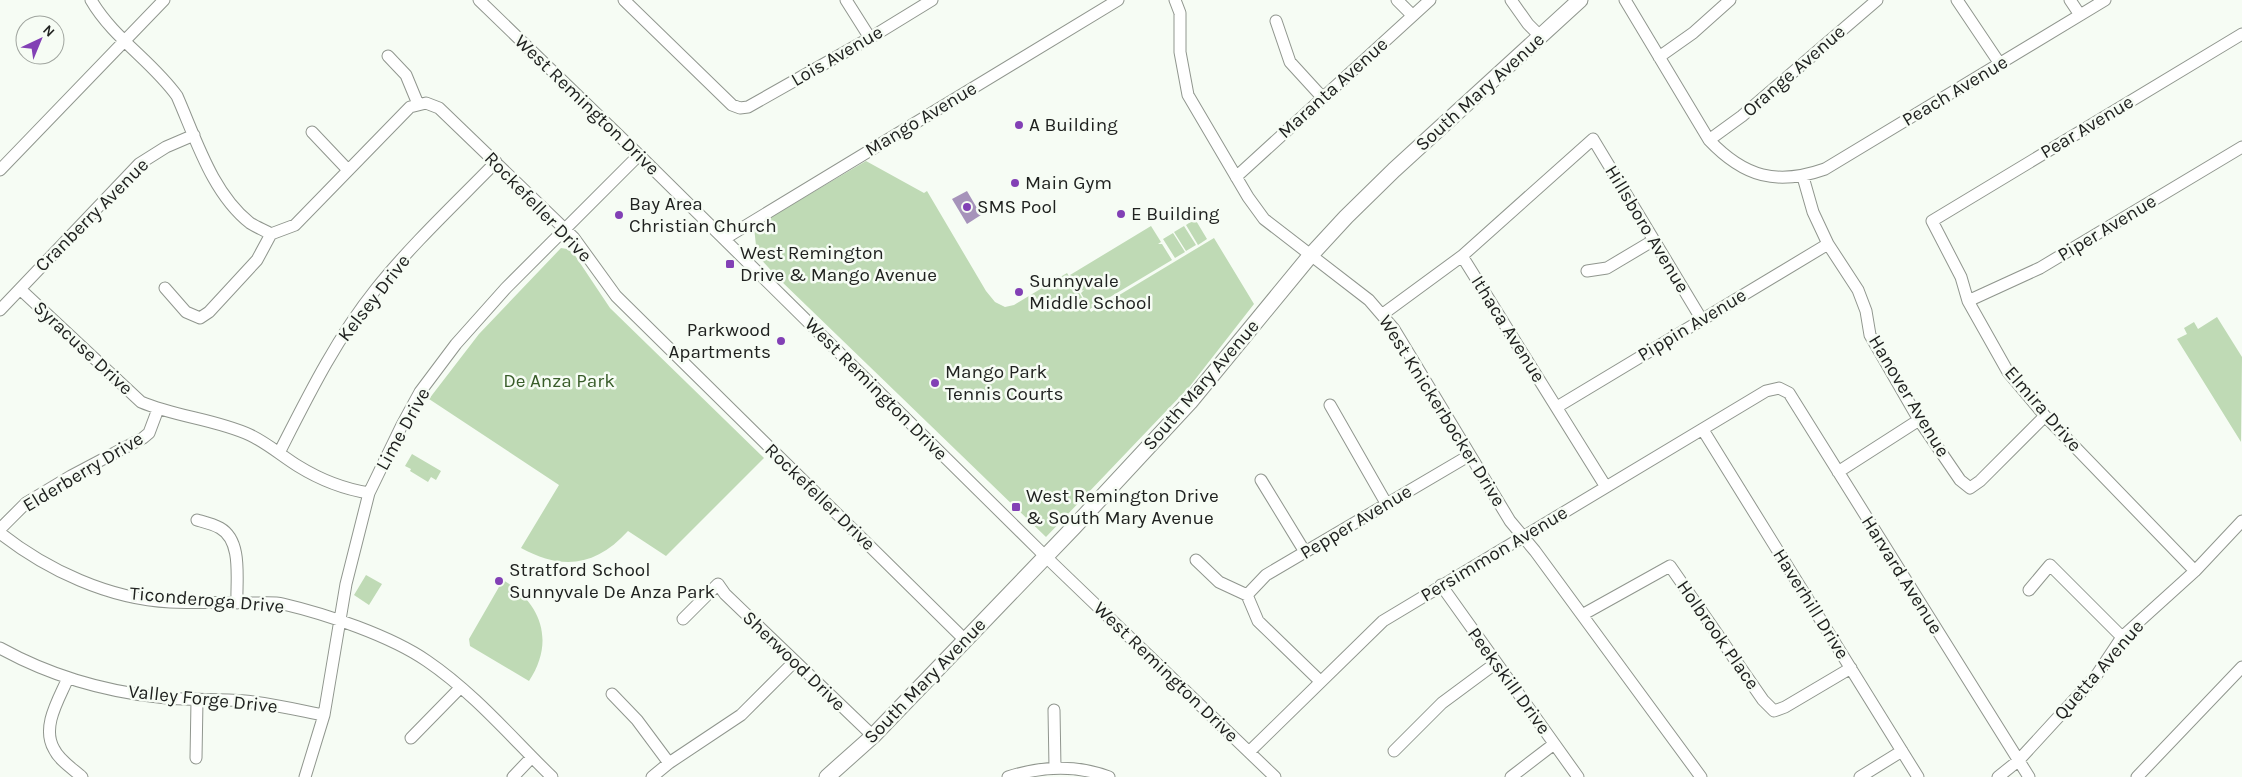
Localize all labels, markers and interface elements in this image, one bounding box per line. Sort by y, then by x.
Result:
north arrow [15,15,65,65]
text: N [39,21,58,41]
street label: Lois Avenue [787,21,887,91]
street label: Orange Avenue [1738,21,1850,121]
street label: South Mary Avenue [1411,28,1549,156]
street label: West Remington Drive [510,30,664,180]
street label: Maranta Avenue [1274,33,1392,143]
street label: Peach Avenue [1898,51,2012,131]
street label: Mango Avenue [861,77,981,161]
street label: Pear Avenue [2036,91,2138,163]
place label: A Building [1029,114,1118,136]
marker: A Building [1013,119,1025,131]
street label: Rockefeller Drive [480,147,596,267]
street label: Cranberry Avenue [31,154,153,276]
street label: Hillsboro Avenue [1600,161,1694,297]
place label: Main Gym [1025,172,1112,194]
marker: Main Gym [1009,177,1021,189]
street label: Piper Avenue [2054,190,2160,266]
place label: Bay Area Christian Church [629,193,777,237]
place label: SMS Pool [977,196,1057,218]
marker: SMS Pool [961,201,973,213]
place label: E Building [1131,203,1220,225]
marker: E Building [1115,208,1127,220]
marker: Bay Area Christian Church [613,209,625,221]
place label: West Remington Drive & Mango Avenue [740,242,937,286]
street label: Kelsey Drive [333,250,415,346]
marker: West Remington Drive & Mango Avenue [724,258,736,270]
place label: Sunnyvale Middle School [1029,270,1152,314]
street label: Ithaca Avenue [1466,272,1550,386]
street label: Pippin Avenue [1634,284,1750,366]
marker: Sunnyvale Middle School [1013,286,1025,298]
street label: Syracuse Drive [29,296,137,400]
street label: West Knickerbocker Drive [1374,311,1510,511]
street label: West Remington Drive [800,313,952,465]
street label: South Mary Avenue [1138,315,1264,455]
place label: Parkwood Apartments [668,319,771,363]
street label: Hanover Avenue [1864,331,1954,461]
marker: Parkwood Apartments [775,335,787,347]
place label: Mango Park Tennis Courts [945,361,1063,405]
street label: Elmira Drive [2000,362,2086,456]
park label: De Anza Park [503,370,615,392]
marker: Mango Park Tennis Courts [929,377,941,389]
street label: Lime Drive [371,384,435,474]
street label: Elderberry Drive [19,427,147,517]
street label: Rockefeller Drive [760,439,880,555]
street label: Pepper Avenue [1296,480,1416,564]
place label: West Remington Drive & South Mary Avenue [1026,485,1219,529]
marker: West Remington Drive & South Mary Avenue [1010,501,1022,513]
street label: Persimmon Avenue [1417,502,1571,606]
street label: Harvard Avenue [1857,512,1947,638]
street label: Haverhill Drive [1768,545,1854,663]
place label: Stratford School Sunnyvale De Anza Park [509,559,715,603]
marker: Stratford School Sunnyvale De Anza Park [493,575,505,587]
street label: Holbrook Place [1672,576,1764,694]
street label: Ticonderoga Drive [129,582,285,618]
street label: West Remington Drive [1089,597,1243,747]
street label: Sherwood Drive [738,606,850,716]
street label: South Mary Avenue [859,614,991,748]
street label: Quetta Avenue [2050,615,2148,725]
street label: Peekskill Drive [1463,623,1555,739]
street label: Valley Forge Drive [127,680,279,718]

